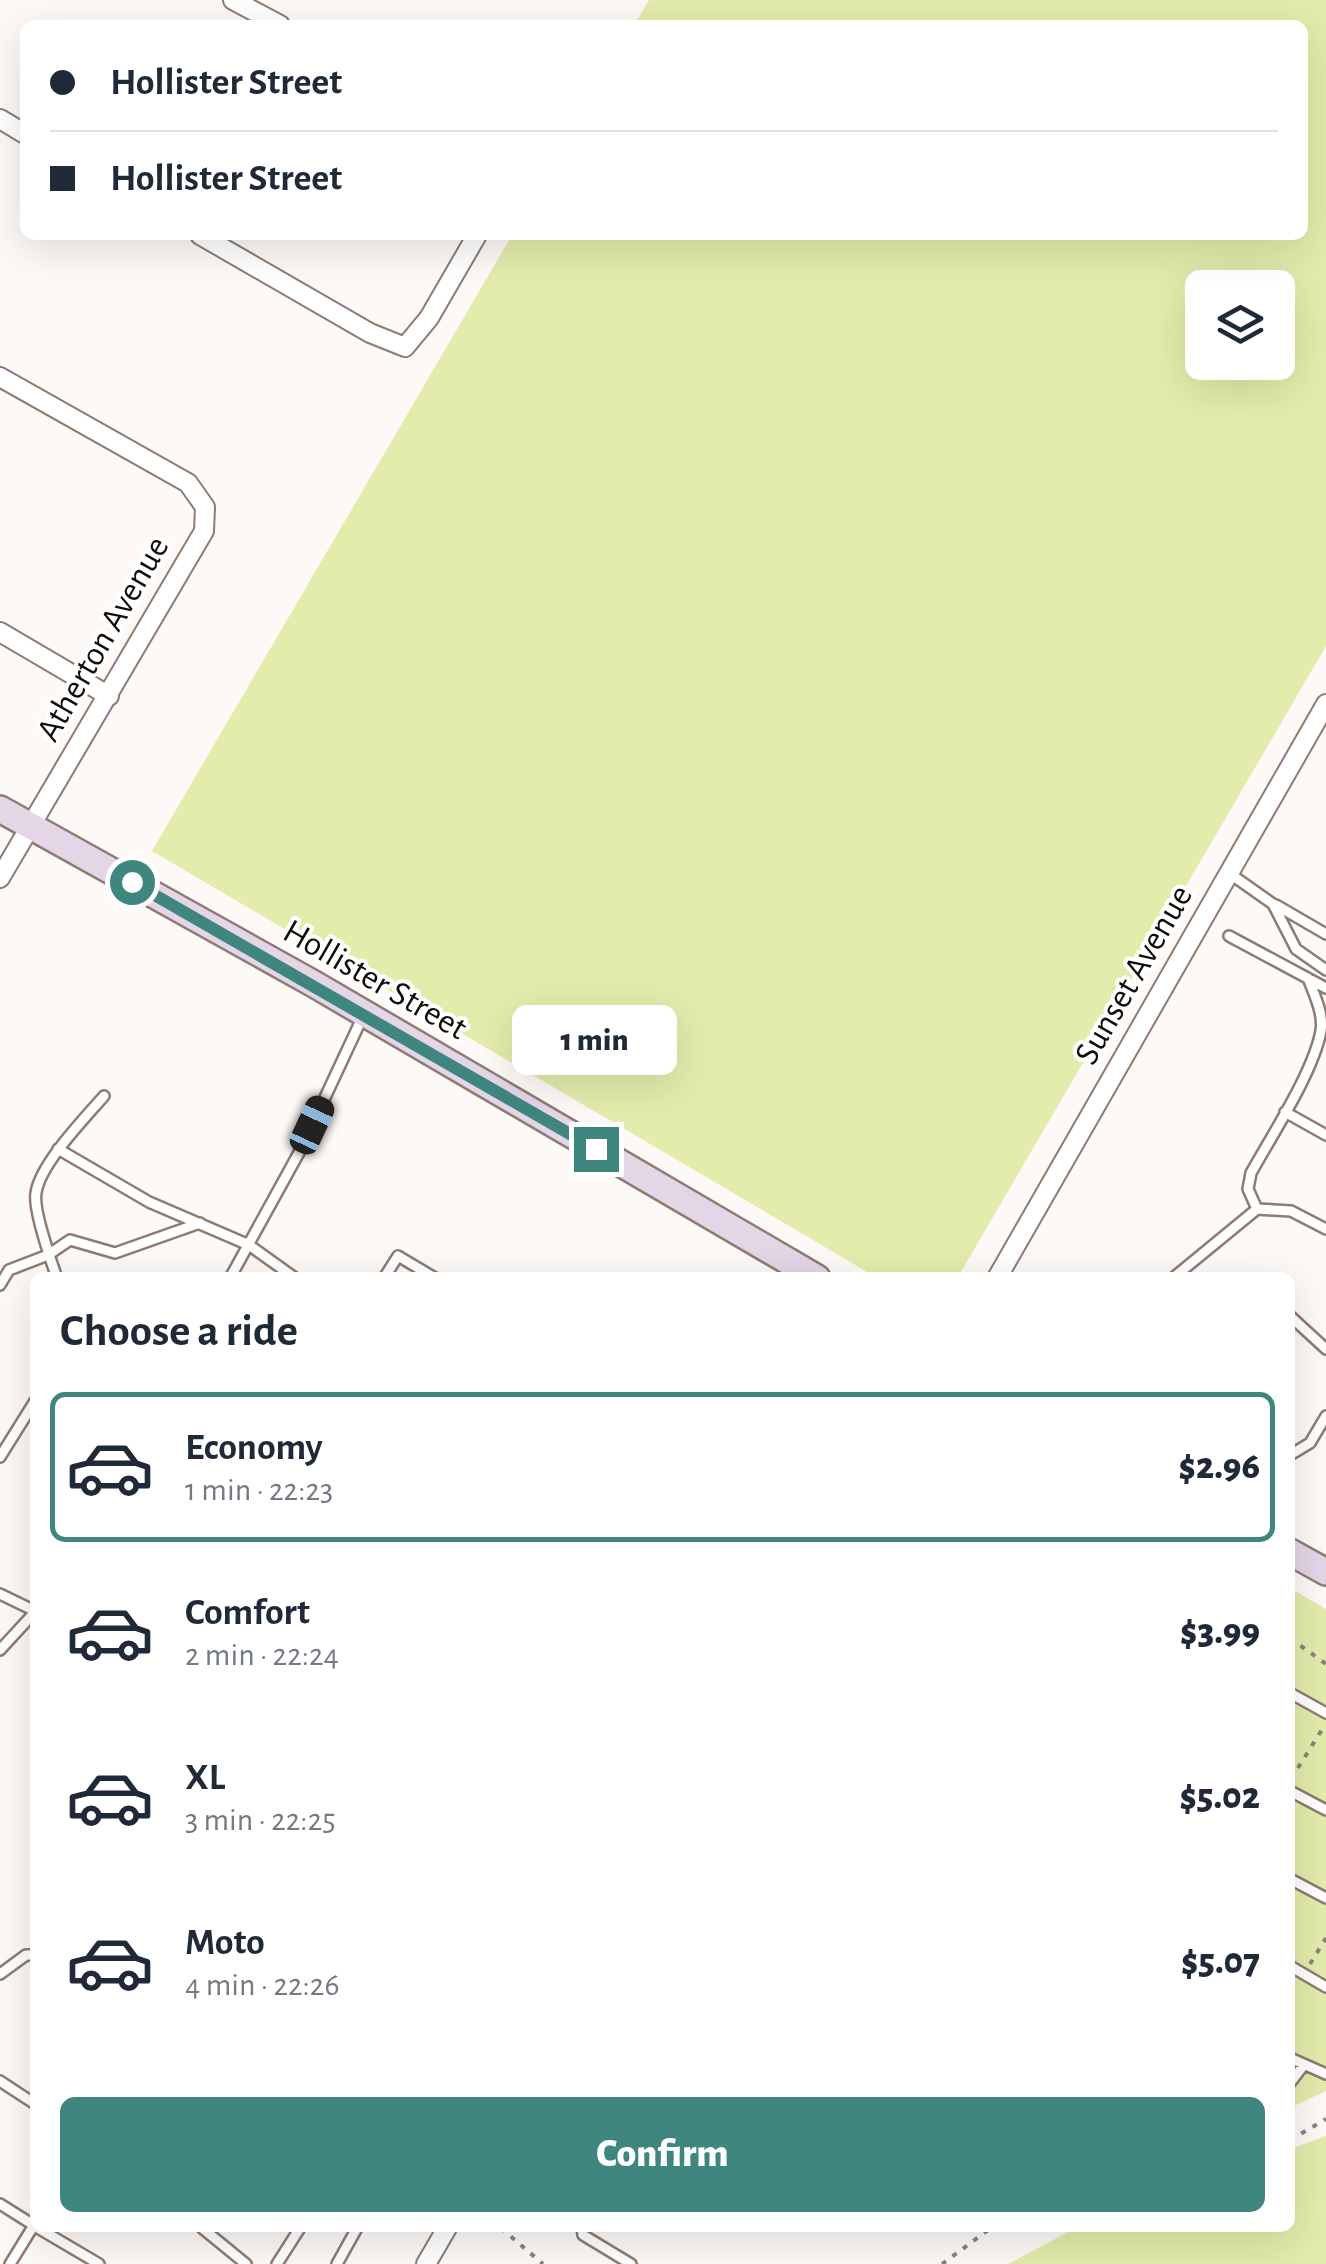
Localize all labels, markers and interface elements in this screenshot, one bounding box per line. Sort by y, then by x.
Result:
text: Hollister Street [110,64,342,102]
text: Hollister Street [110,160,342,198]
map controls [1185,270,1295,380]
button: layers [1185,270,1295,380]
street label: Atherton Avenue [30,531,176,747]
route start [110,860,155,905]
street label: Sunset Avenue [1069,880,1199,1070]
street label: Hollister Street [277,913,473,1047]
callout: 1 min [514,1004,678,1074]
text: 1 min [560,1024,629,1056]
car [286,1091,338,1159]
route end [574,1127,619,1172]
text: Choose a ride [60,1309,298,1354]
icon: car [65,1422,155,1512]
text: Economy [185,1429,323,1467]
text: $2.96 [1179,1448,1260,1486]
text: 1 min · 22:23 [185,1474,333,1506]
icon: car [65,1587,155,1677]
text: Comfort [185,1594,310,1632]
text: $3.99 [1180,1613,1260,1651]
text: 2 min · 22:24 [185,1639,339,1671]
icon: car [65,1752,155,1842]
text: XL [185,1759,225,1797]
text: $5.02 [1179,1778,1260,1816]
text: 3 min · 22:25 [185,1804,336,1836]
icon: car [65,1917,155,2007]
text: Moto [185,1924,265,1962]
text: $5.07 [1181,1943,1260,1981]
text: 4 min · 22:26 [185,1969,339,2001]
button: Confirm [60,2097,1265,2212]

